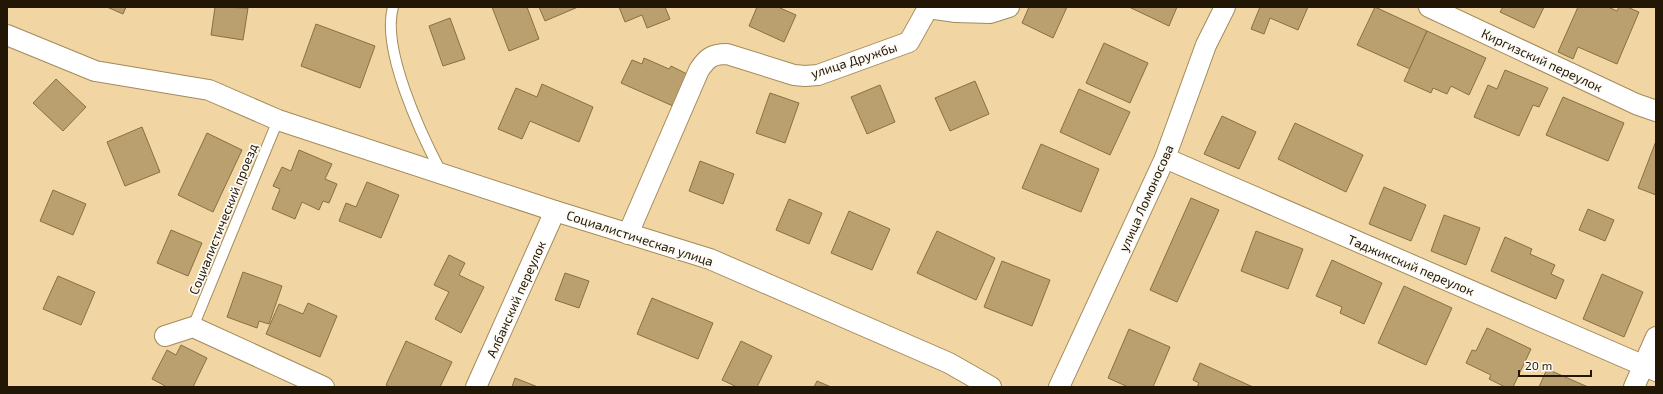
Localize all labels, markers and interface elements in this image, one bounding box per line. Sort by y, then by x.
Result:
street label: Киргизский переулок [1479,25,1605,95]
street label: улица Дружбы [809,39,899,81]
street label: Социалистический проезд [185,141,261,297]
street label: улица Ломоносова [1115,142,1177,254]
street label: Социалистическая улица [565,207,715,269]
street label: Таджикский переулок [1345,231,1477,299]
street label: Албанский переулок [483,238,549,360]
scale bar [1519,352,1591,378]
text: 20 m [1525,358,1552,372]

